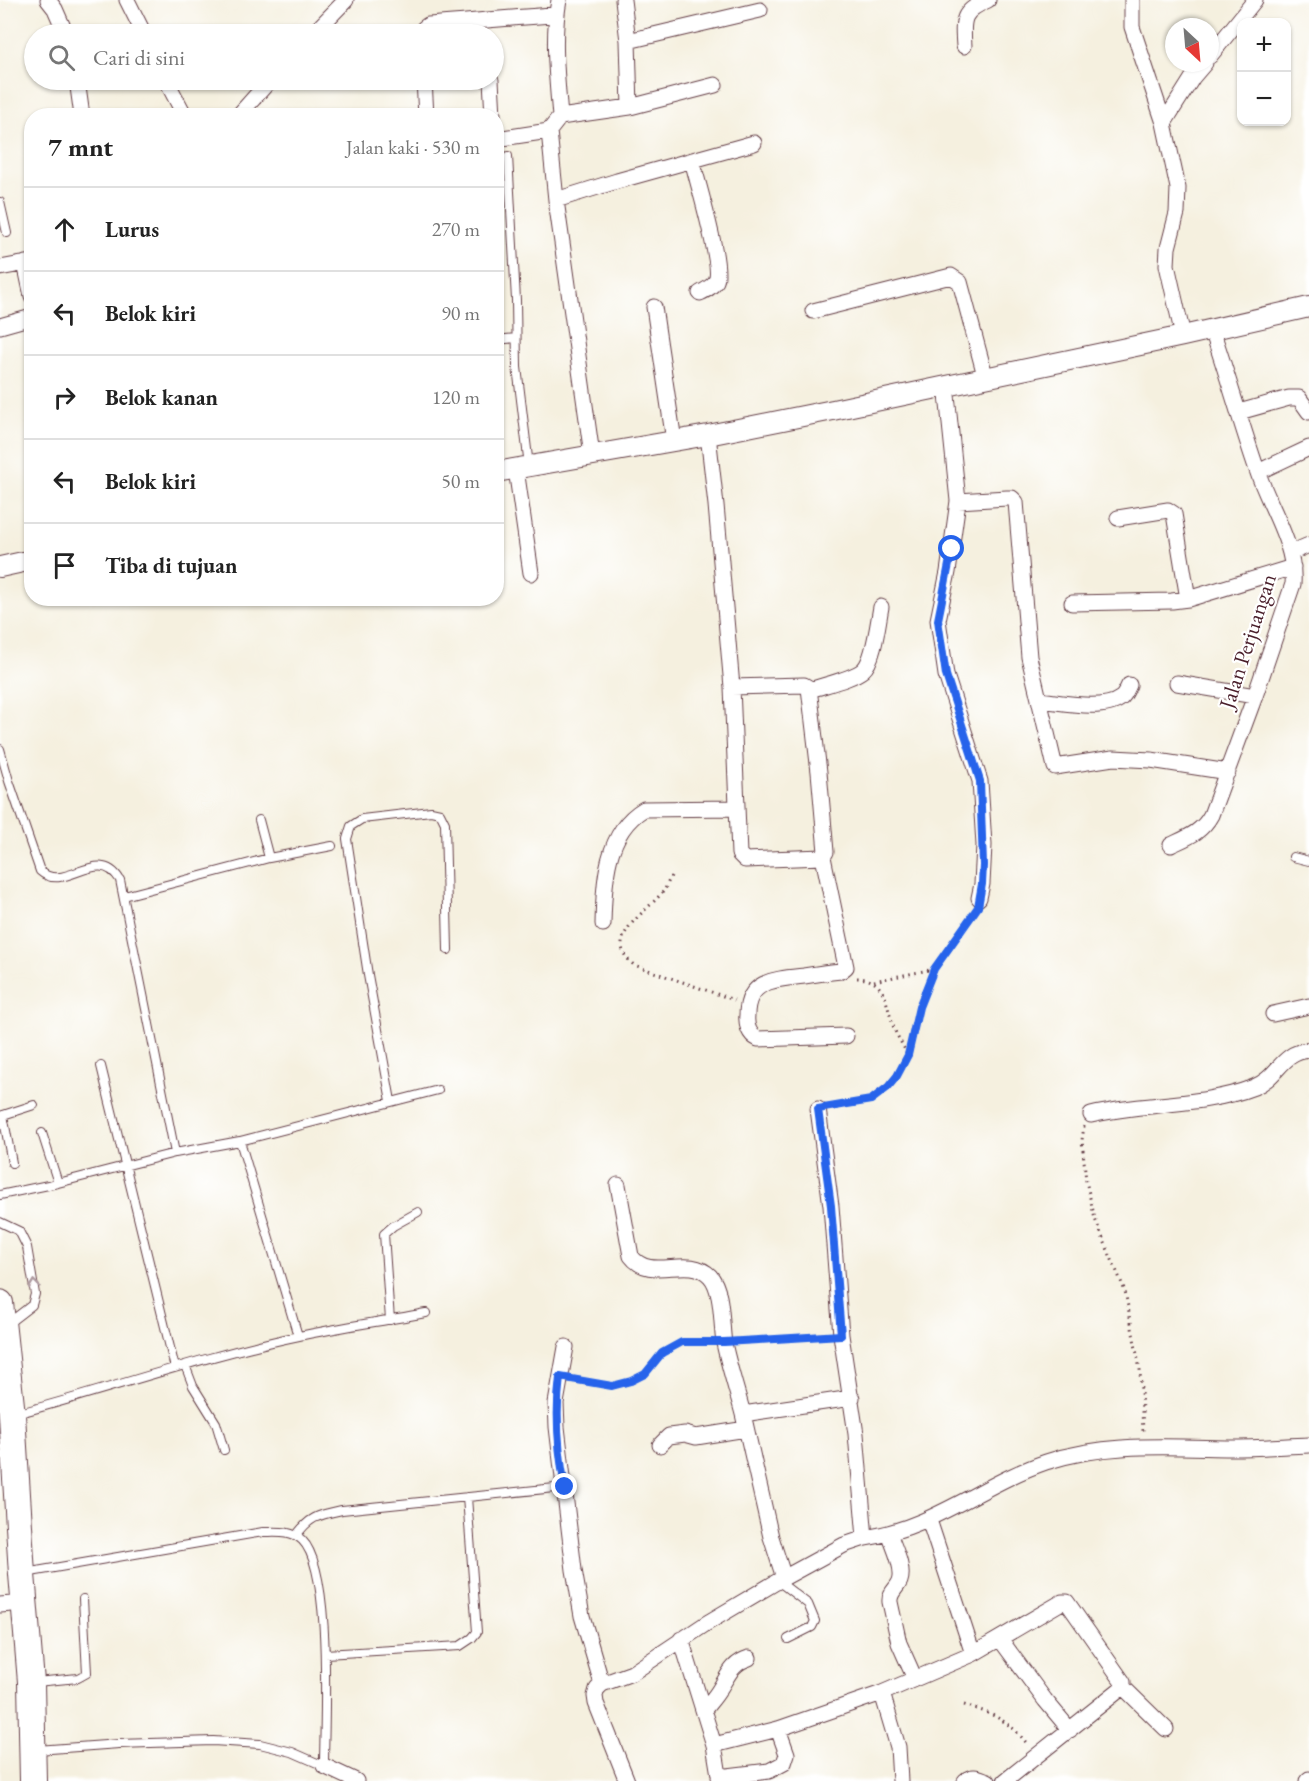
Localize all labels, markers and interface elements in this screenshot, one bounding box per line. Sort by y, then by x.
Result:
north arrow [1165,18,1219,72]
map controls [1237,18,1291,126]
button: + [1237,18,1291,72]
search box [24,24,504,90]
icon: search [45,41,78,74]
text: Cari di sini [93,43,185,72]
button: − [1237,72,1291,126]
text: 7 mnt [48,130,113,164]
text: Jalan kaki · 530 m [346,134,480,160]
icon: ahead [48,213,81,246]
text: Lurus [105,215,159,244]
text: 270 m [432,216,480,242]
icon: left [48,297,81,330]
text: Belok kiri [105,299,196,328]
text: 90 m [441,300,480,326]
icon: right [48,381,81,414]
text: Belok kanan [105,383,218,412]
text: 120 m [432,384,480,410]
icon: left [48,465,81,498]
text: Belok kiri [105,467,196,496]
text: 50 m [441,468,480,494]
route start [938,535,964,561]
icon: arrive [48,549,81,582]
text: Tiba di tujuan [105,551,237,580]
street label: Jalan Perjuangan [1211,570,1283,714]
one-way arrow [28,1279,40,1289]
route end [551,1473,577,1499]

